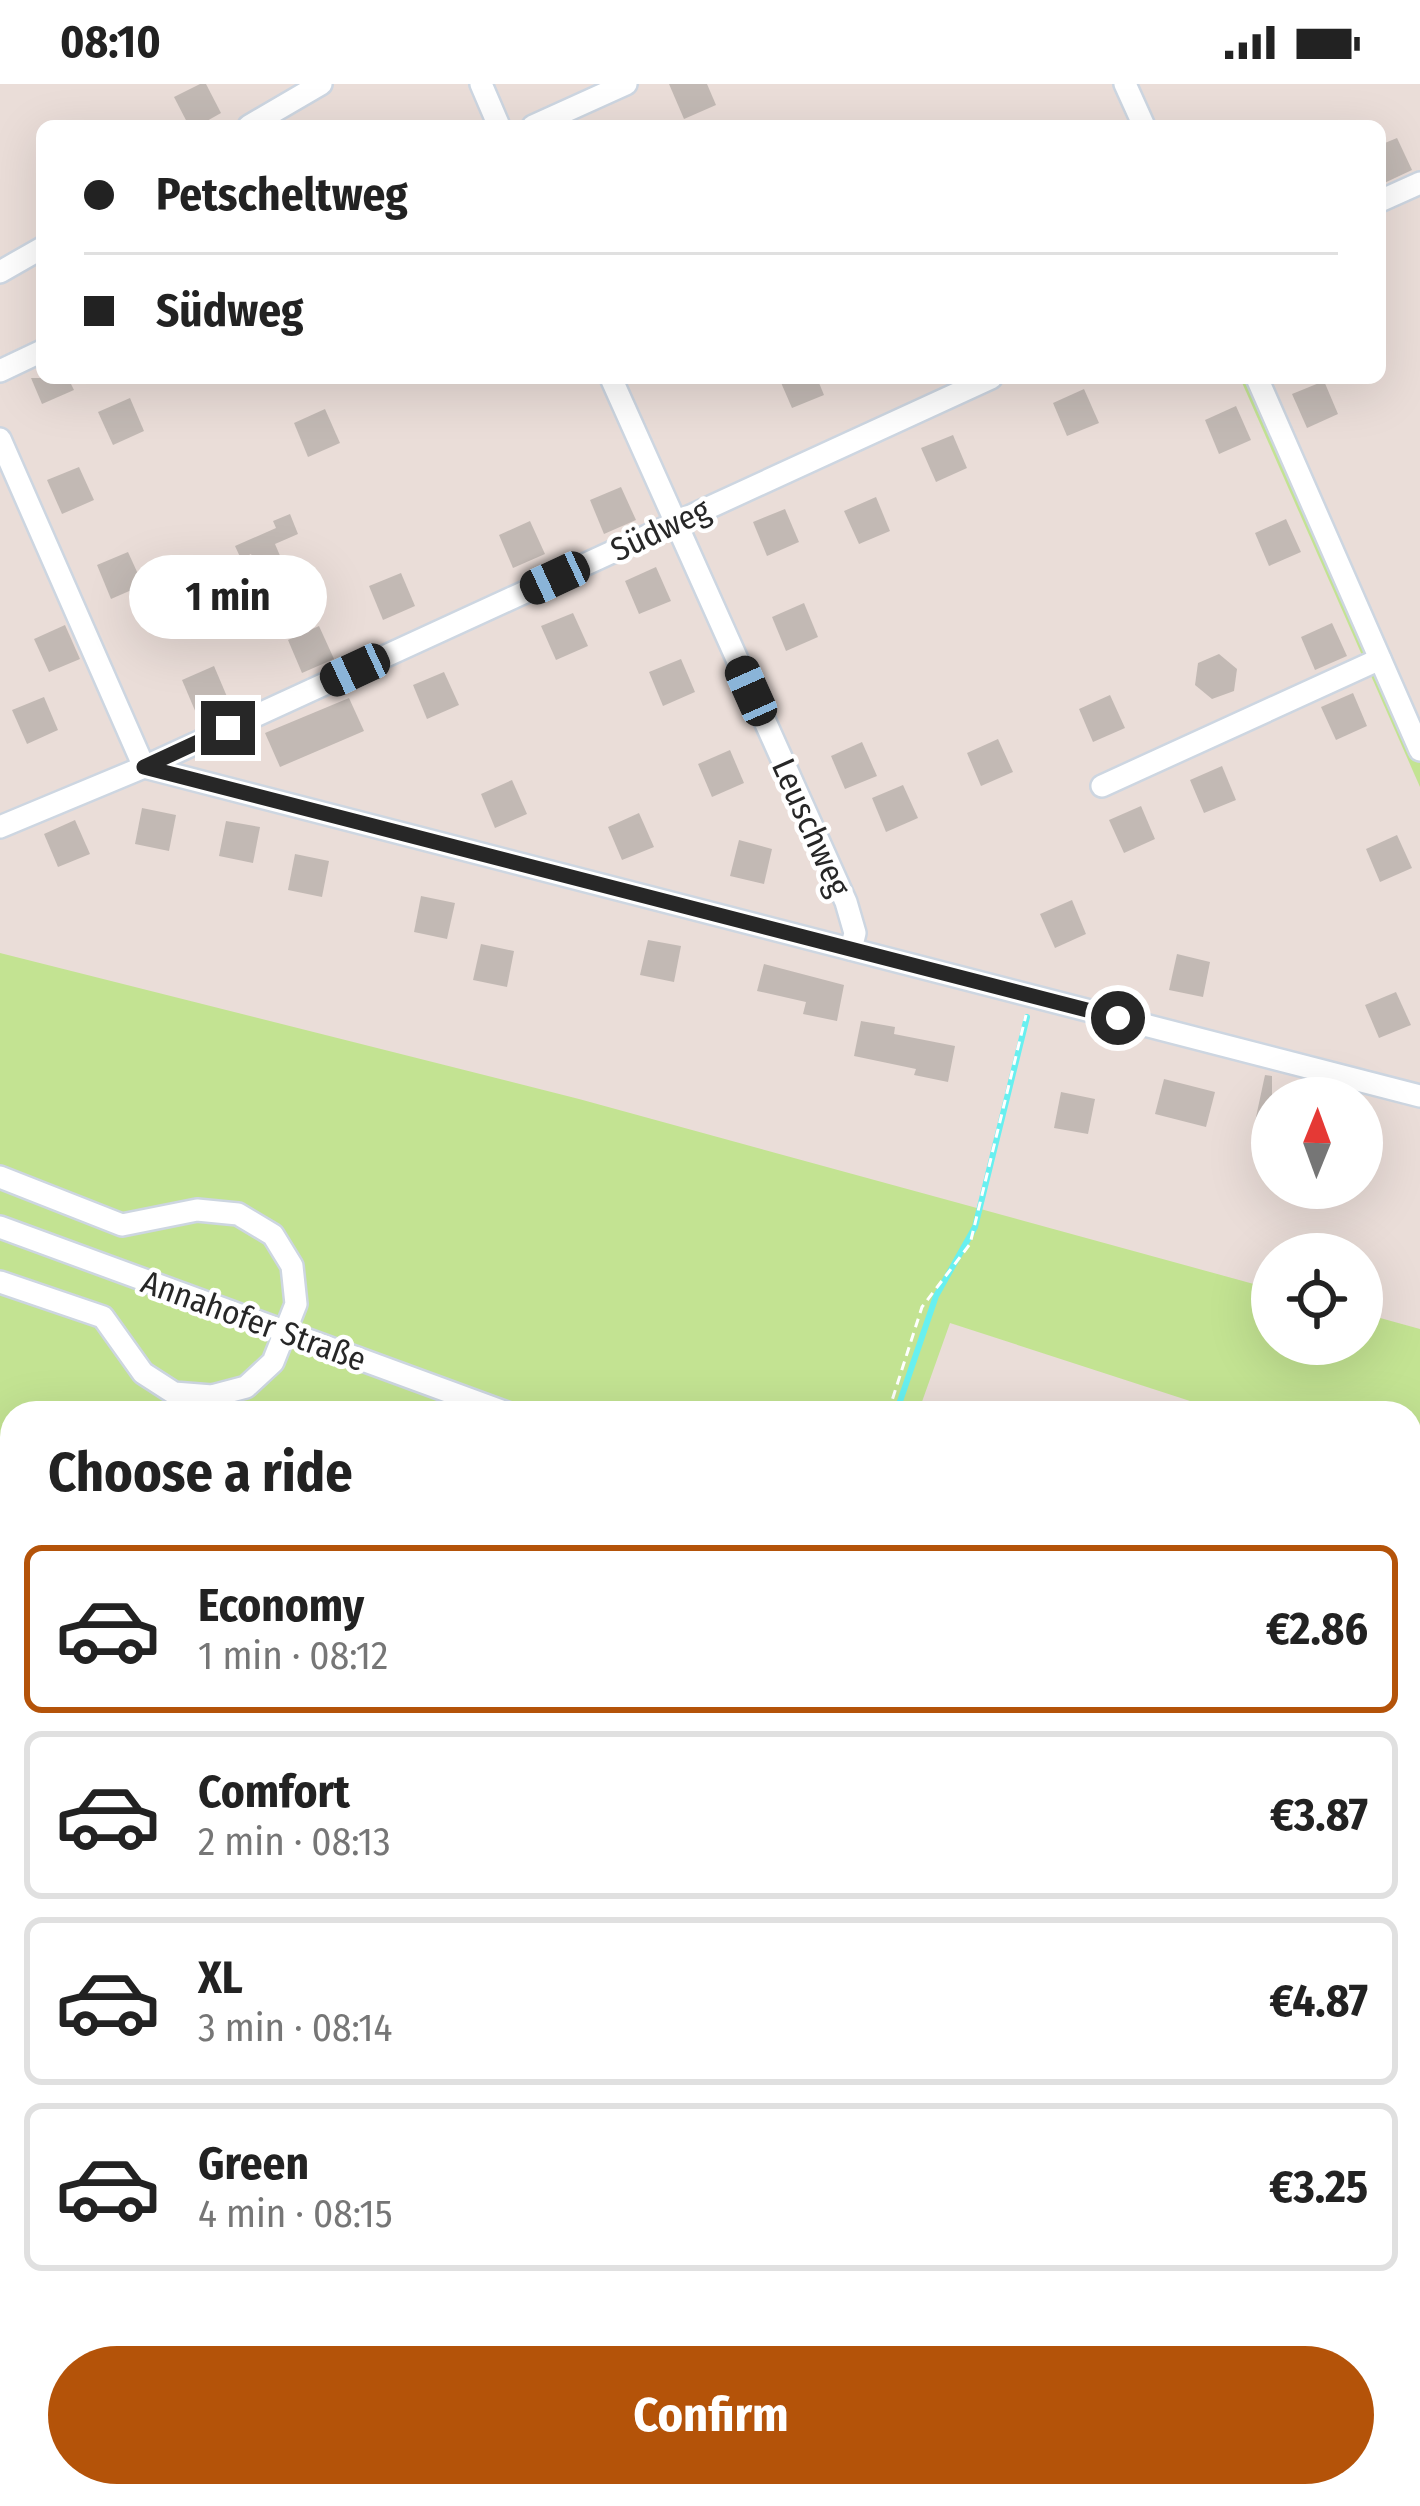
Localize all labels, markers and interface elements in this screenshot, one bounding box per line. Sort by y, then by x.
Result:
text: 08:10 [60,15,161,69]
text: Petscheltweg [156,168,408,222]
text: Südweg [156,284,303,338]
street label: Südweg [605,489,717,570]
car [515,546,595,610]
callout: 1 min [129,554,327,638]
text: 1 min [186,574,270,620]
car [315,638,395,702]
car [720,651,782,731]
route end [201,701,255,755]
street label: Leuschweg [763,752,859,903]
route start [1091,991,1145,1045]
north arrow [1251,1077,1383,1209]
map controls [1251,1077,1383,1365]
button: locate [1251,1233,1383,1365]
street label: Annahofer Straße [136,1262,371,1380]
text: Choose a ride [48,1441,353,1505]
icon: car [54,1575,162,1683]
text: Economy [198,1579,364,1633]
text: €2.86 [1266,1602,1368,1656]
text: 1 min · 08:12 [198,1633,388,1679]
icon: car [54,1761,162,1869]
text: Comfort [198,1765,350,1819]
text: €3.87 [1270,1788,1368,1842]
text: 2 min · 08:13 [198,1819,391,1865]
icon: car [54,1947,162,2055]
text: XL [198,1951,243,2005]
text: €4.87 [1270,1974,1368,2028]
text: 3 min · 08:14 [198,2005,392,2051]
icon: car [54,2133,162,2241]
text: Green [198,2137,309,2191]
text: €3.25 [1269,2160,1368,2214]
text: 4 min · 08:15 [198,2191,393,2237]
button: Confirm [48,2346,1374,2484]

